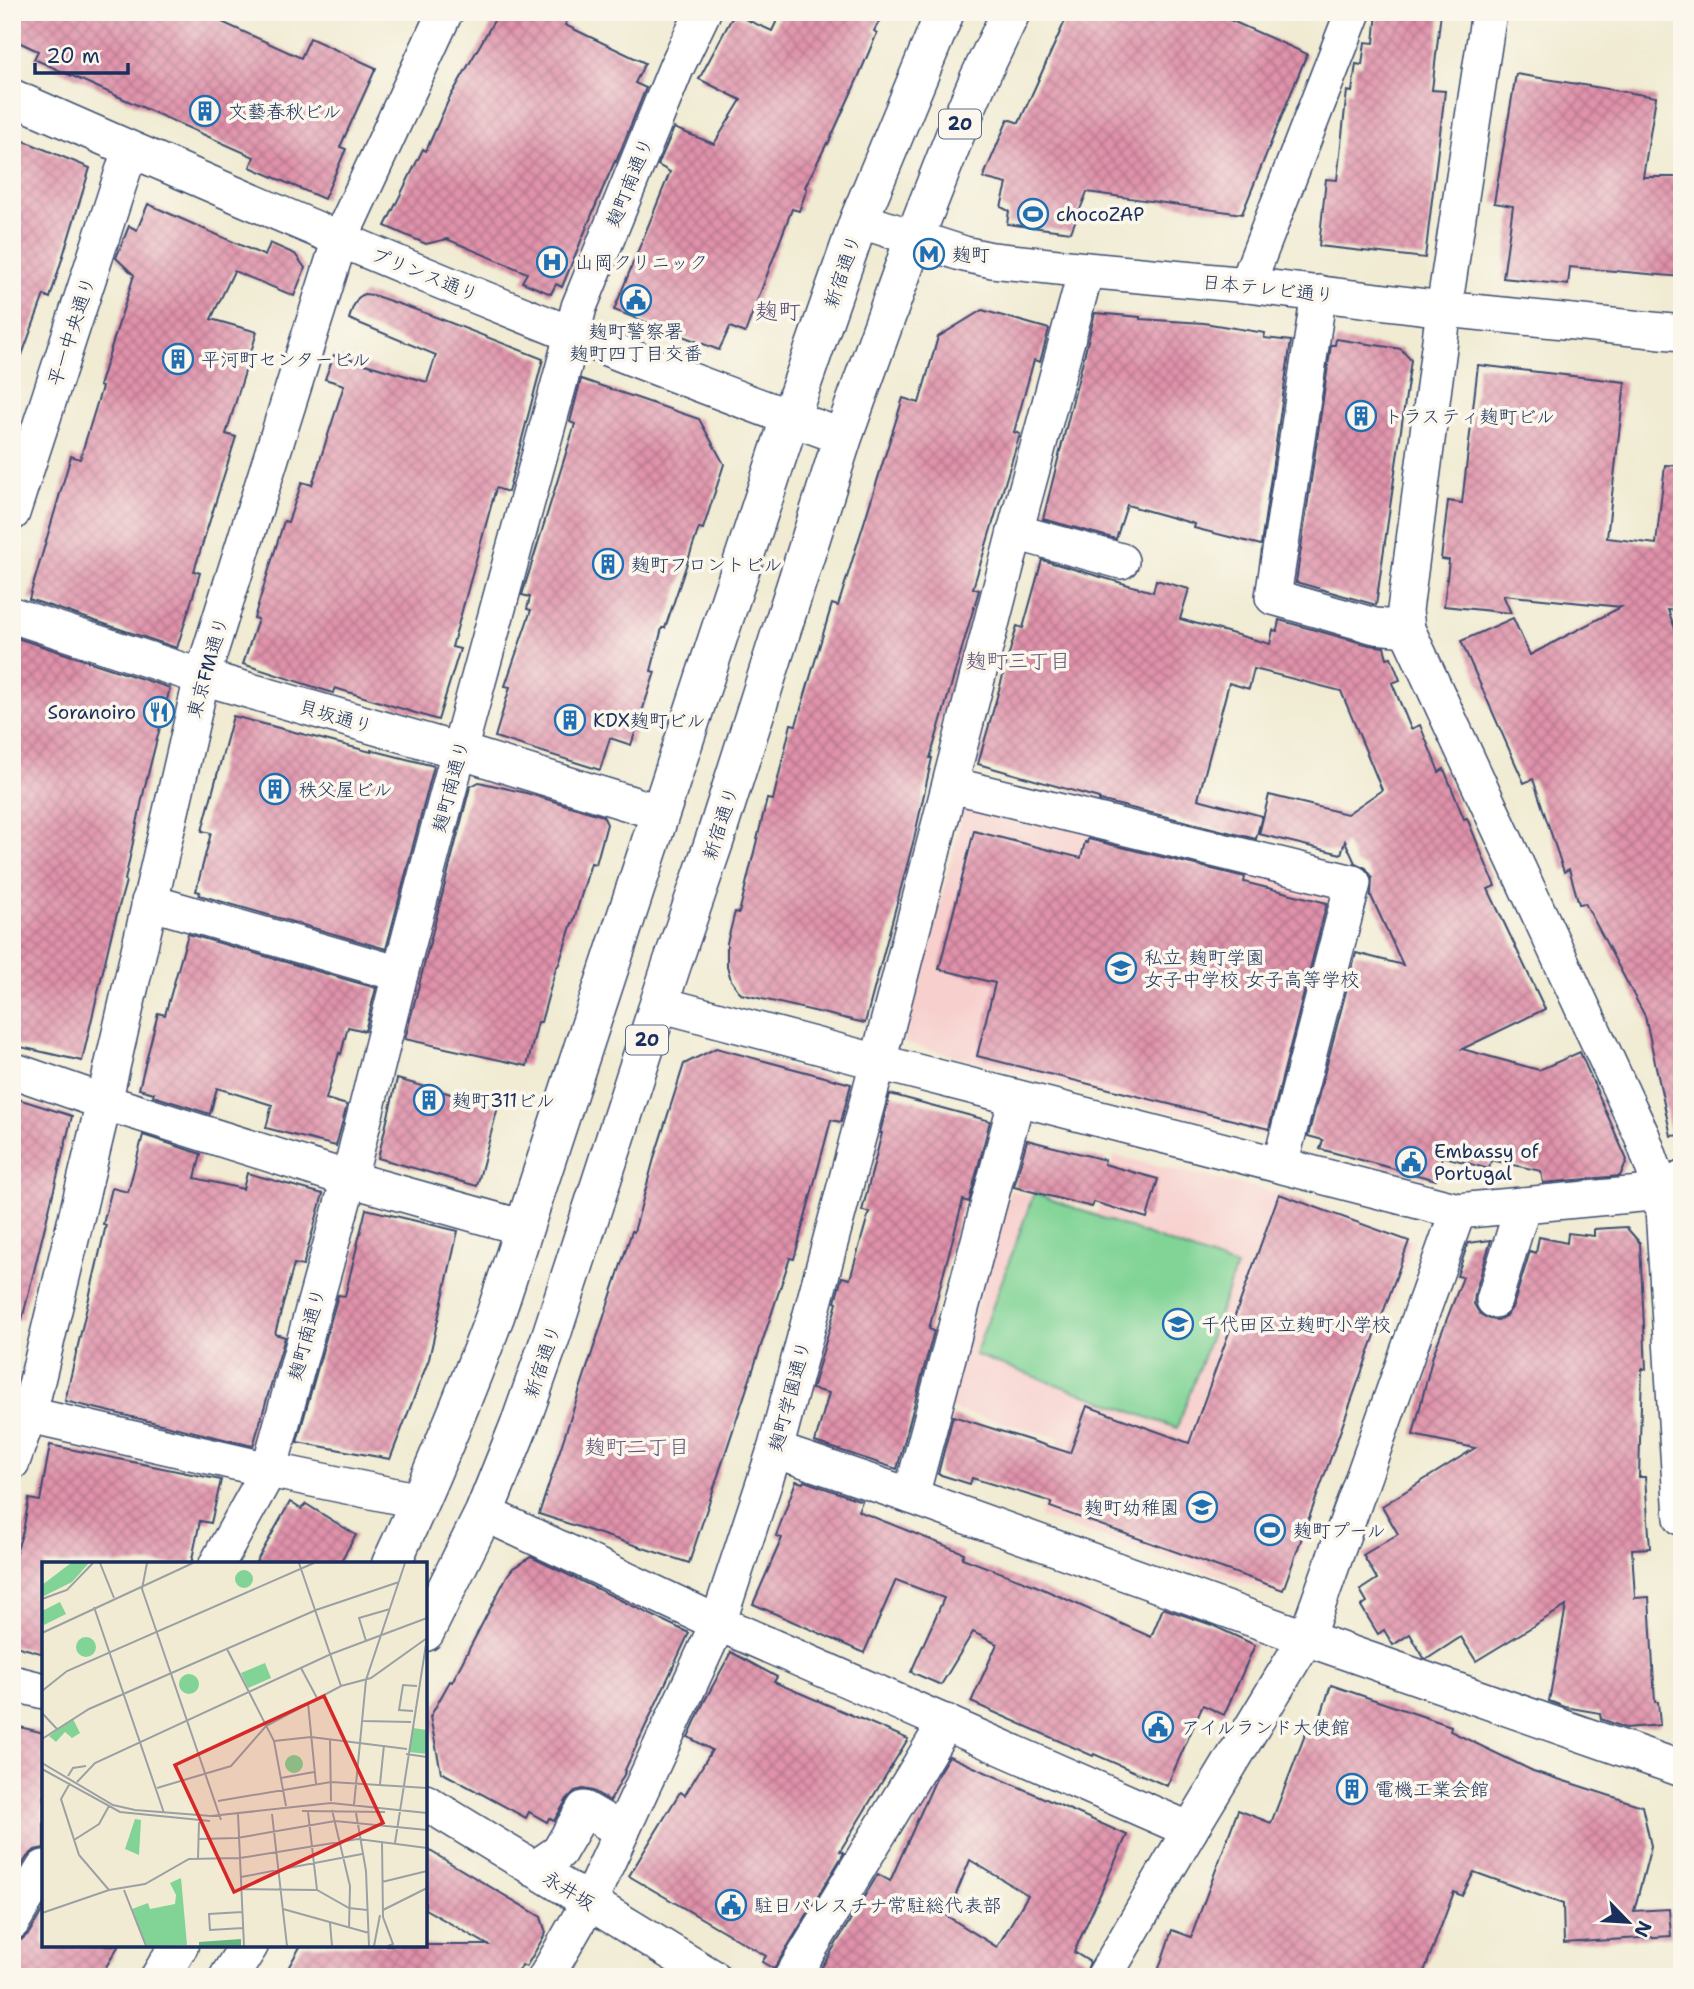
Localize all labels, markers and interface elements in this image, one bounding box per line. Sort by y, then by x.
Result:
scale bar [35,32,128,76]
text: 20 m [46,42,100,70]
building icon: 文藝春秋ビル [188,94,222,128]
place label: 文藝春秋ビル [228,99,342,124]
road number: 20 [939,110,981,139]
street label: 麹町南通り [600,133,659,231]
sports icon: chocoZAP [1016,197,1050,231]
place label: chocoZAP [1056,202,1144,227]
street label: 新宿通り [818,231,867,311]
metro station icon: 麹町 [912,237,946,271]
street label: プリンス通り [367,242,482,307]
place label: 麹町 [952,242,990,267]
hospital icon: 山岡クリニック [535,245,569,279]
place label: 山岡クリニック [575,250,708,275]
street label: 日本テレビ通り [1200,269,1335,308]
street label: 平一中央通り [42,273,101,389]
public building icon: 麹町警察署 麹町四丁目交番 [619,283,653,317]
district label: 麹町 [755,296,801,326]
place label: 麹町警察署 麹町四丁目交番 [569,319,703,366]
building icon: 平河町センタービル [161,342,195,376]
place label: 平河町センタービル [201,347,371,372]
building icon: トラスティ麹町ビル [1344,399,1378,433]
place label: トラスティ麹町ビル [1384,404,1555,429]
building icon: 麹町フロントビル [591,547,625,581]
place label: 麹町フロントビル [631,552,783,577]
street label: 東京FM通り [181,613,234,721]
district label: 麹町三丁目 [966,647,1071,675]
street label: 貝坂通り [296,694,376,739]
restaurant icon: Soranoiro [142,695,176,729]
place label: Soranoiro [47,700,136,725]
building icon: KDX麹町ビル [553,703,587,737]
place label: KDX麹町ビル [593,708,706,733]
street label: 麹町南通り [426,737,475,835]
building icon: 秩父屋ビル [258,772,292,806]
place label: 秩父屋ビル [298,777,393,802]
street label: 新宿通り [697,783,744,863]
place label: 私立 麹町学園 女子中学校 女子高等学校 [1144,945,1359,992]
school or university icon: 私立 麹町学園 女子中学校 女子高等学校 [1104,951,1138,985]
road number: 20 [626,1026,668,1055]
building icon: 麹町311ビル [412,1083,446,1117]
place label: 麹町311ビル [452,1088,555,1113]
place label: Embassy of Portugal [1434,1139,1540,1186]
public building icon: Embassy of Portugal [1394,1145,1428,1179]
street label: 麹町南通り [282,1285,331,1383]
school or university icon: 千代田区立麹町小学校 [1161,1307,1195,1341]
place label: 千代田区立麹町小学校 [1201,1312,1391,1337]
street label: 新宿通り [518,1321,567,1401]
street label: 麹町学園通り [763,1338,816,1454]
district label: 麹町二丁目 [585,1433,690,1461]
school or university icon: 麹町幼稚園 [1185,1490,1219,1524]
place label: 麹町幼稚園 [1084,1495,1179,1520]
sports icon: 麹町プール [1253,1513,1287,1547]
place label: 麹町プール [1293,1518,1386,1543]
inset map [42,1562,427,1947]
public building icon: アイルランド大使館 [1141,1710,1175,1744]
place label: アイルランド大使館 [1181,1715,1350,1740]
building icon: 電機工業会館 [1335,1772,1369,1806]
place label: 電機工業会館 [1375,1777,1489,1802]
street label: 永井坂 [538,1865,600,1916]
public building icon: 駐日パレスチナ常駐総代表部 [714,1888,748,1922]
north arrow [1592,1888,1662,1958]
place label: 駐日パレスチナ常駐総代表部 [754,1893,1001,1918]
text: N [1628,1917,1657,1941]

